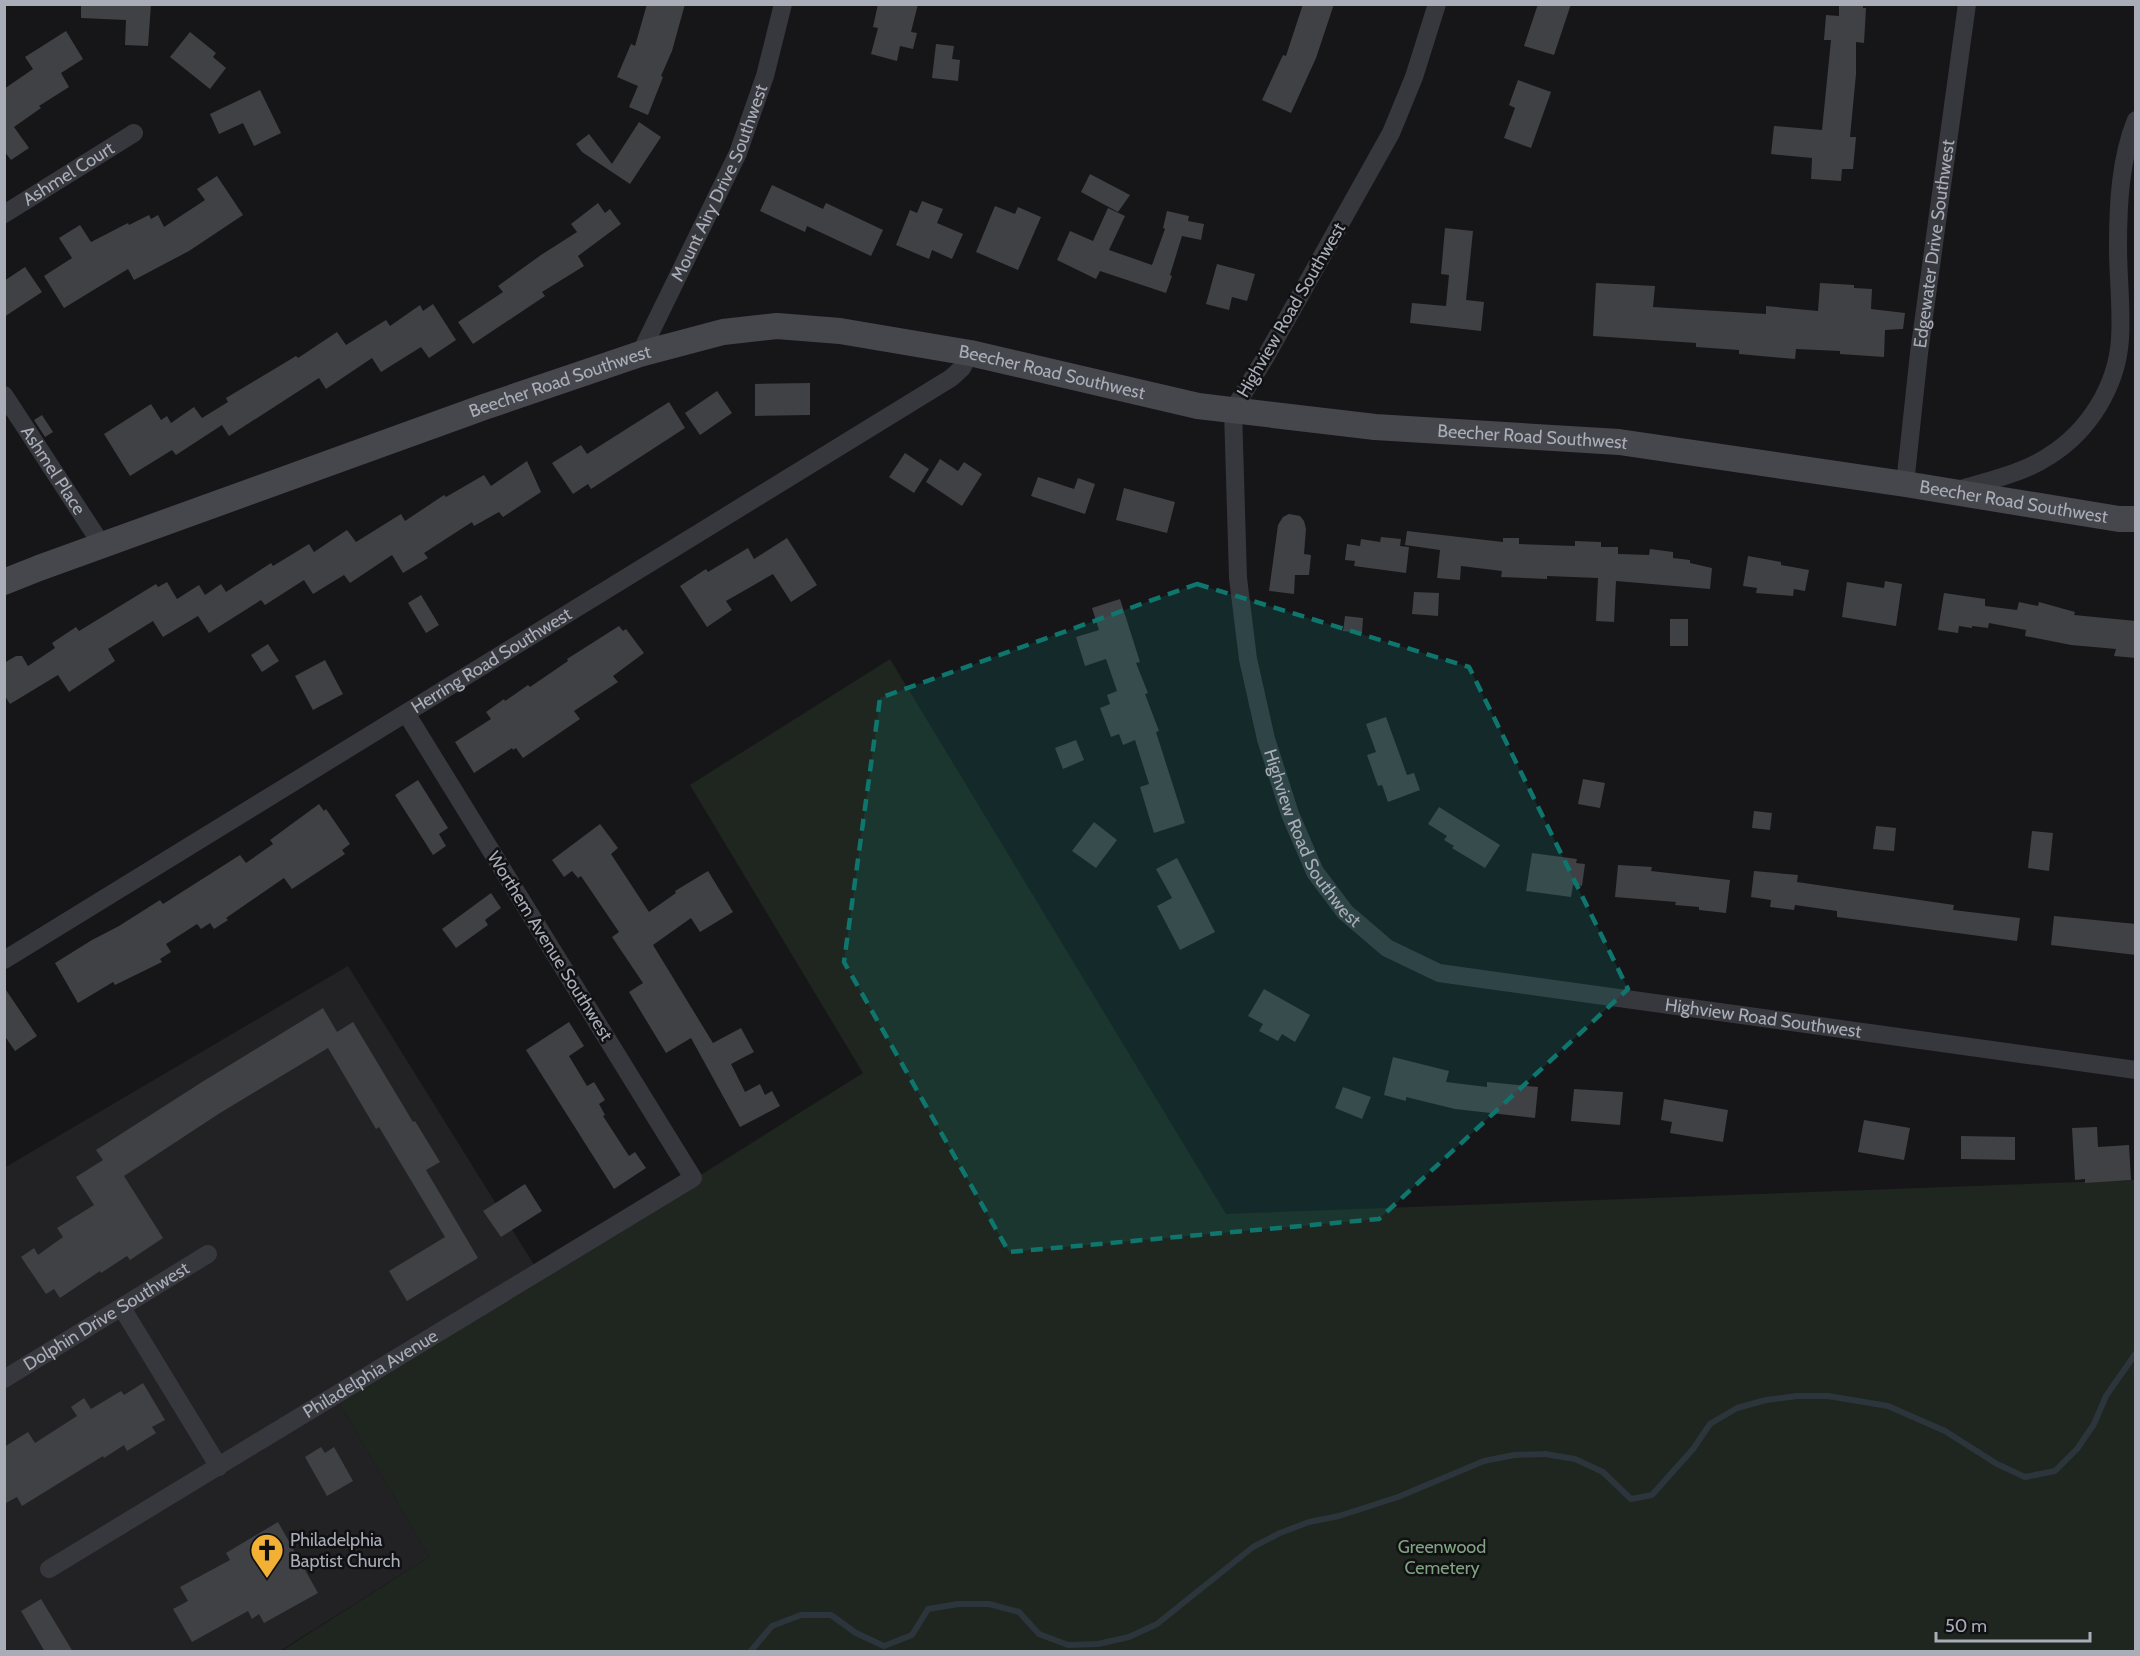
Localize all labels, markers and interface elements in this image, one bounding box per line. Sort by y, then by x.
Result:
street label: Mount Airy Drive Southwest [666,81,772,285]
street label: Ashmel Court [19,137,118,211]
street label: Edgewater Drive Southwest [1909,138,1959,349]
street label: Highview Road Southwest [1232,219,1350,401]
street label: Beecher Road Southwest [957,340,1147,404]
street label: Beecher Road Southwest [466,341,653,423]
street label: Beecher Road Southwest [1437,420,1629,454]
street label: Ashmel Place [16,422,90,519]
street label: Beecher Road Southwest [1918,476,2110,528]
street label: Herring Road Southwest [407,603,576,718]
street label: Highview Road Southwest [1259,746,1365,932]
street label: Worthem Avenue Southwest [483,847,617,1045]
street label: Highview Road Southwest [1664,994,1863,1043]
street label: Dolphin Drive Southwest [19,1257,193,1375]
street label: Philadelphia Avenue [299,1325,442,1423]
place label: Philadelphia Baptist Church [290,1529,400,1572]
church icon: Philadelphia Baptist Church [249,1532,285,1579]
park label: Greenwood Cemetery [1398,1536,1486,1579]
scale bar [1936,1605,2090,1643]
text: 50 m [1945,1615,1987,1637]

